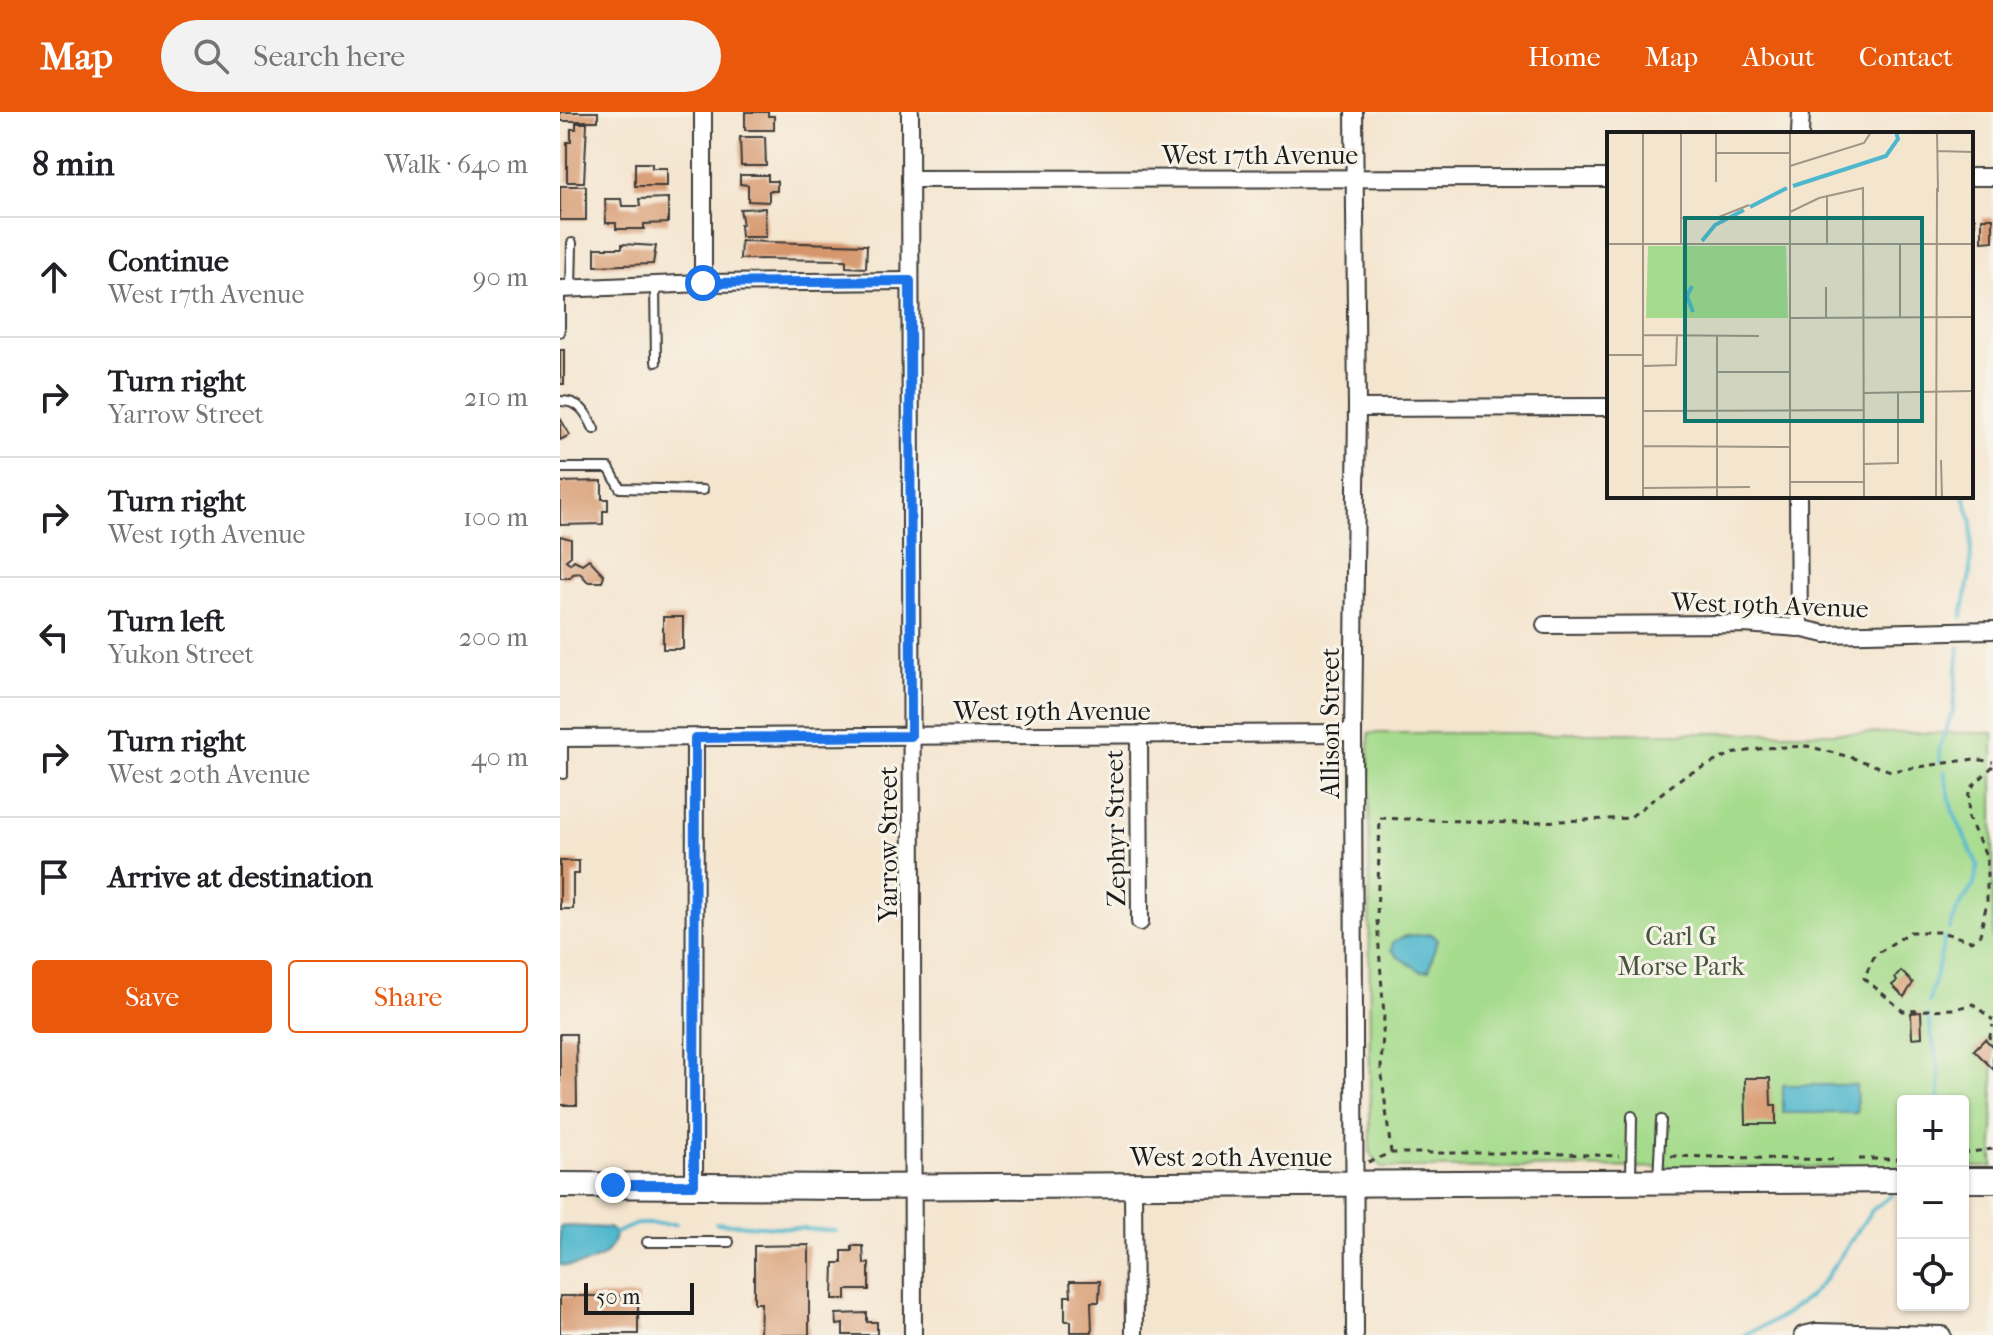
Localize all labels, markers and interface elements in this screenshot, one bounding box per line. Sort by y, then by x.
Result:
search box [161,20,721,92]
text: Map [40,34,113,79]
icon: search [189,34,233,78]
text: Search here [253,39,405,74]
text: Home [1528,40,1601,73]
text: Map [1645,40,1698,73]
text: About [1742,40,1815,73]
text: Contact [1859,40,1953,73]
inset map [1607,132,1973,498]
street label: West 17th Avenue [1161,140,1358,171]
text: 8 min [32,144,114,184]
text: Walk · 640 m [384,149,528,180]
text: Continue [108,244,229,279]
icon: ahead [32,255,76,299]
text: 90 m [473,262,528,293]
route start [685,265,721,301]
text: West 17th Avenue [108,279,304,310]
text: Turn right [108,364,246,399]
icon: right [32,375,76,419]
text: 210 m [464,382,528,413]
text: Yarrow Street [108,399,264,430]
text: Turn right [108,484,246,519]
icon: right [32,495,76,539]
text: 100 m [463,502,528,533]
text: West 19th Avenue [108,519,305,550]
street label: West 19th Avenue [1670,587,1869,624]
text: Turn left [108,604,225,639]
icon: left [32,615,76,659]
text: 200 m [459,622,528,653]
text: Yukon Street [108,639,254,670]
street label: Allison Street [1315,647,1346,799]
street label: West 19th Avenue [952,696,1151,727]
text: Turn right [108,724,246,759]
icon: right [32,735,76,779]
text: 40 m [471,742,528,773]
street label: Zephyr Street [1099,748,1132,907]
text: West 20th Avenue [108,759,310,790]
street label: Yarrow Street [873,765,904,923]
icon: arrive [32,855,76,899]
text: Arrive at destination [108,860,373,895]
park label: Carl G Morse Park [1617,921,1745,982]
button: Save [32,960,272,1033]
button: Share [288,960,528,1033]
map controls [1897,1095,1969,1311]
button: + [1897,1095,1969,1167]
street label: West 20th Avenue [1129,1142,1332,1173]
route end [595,1167,631,1203]
button: − [1897,1167,1969,1239]
button: locate [1897,1239,1969,1311]
scale bar [584,1279,694,1315]
text: 50 m [596,1284,641,1310]

